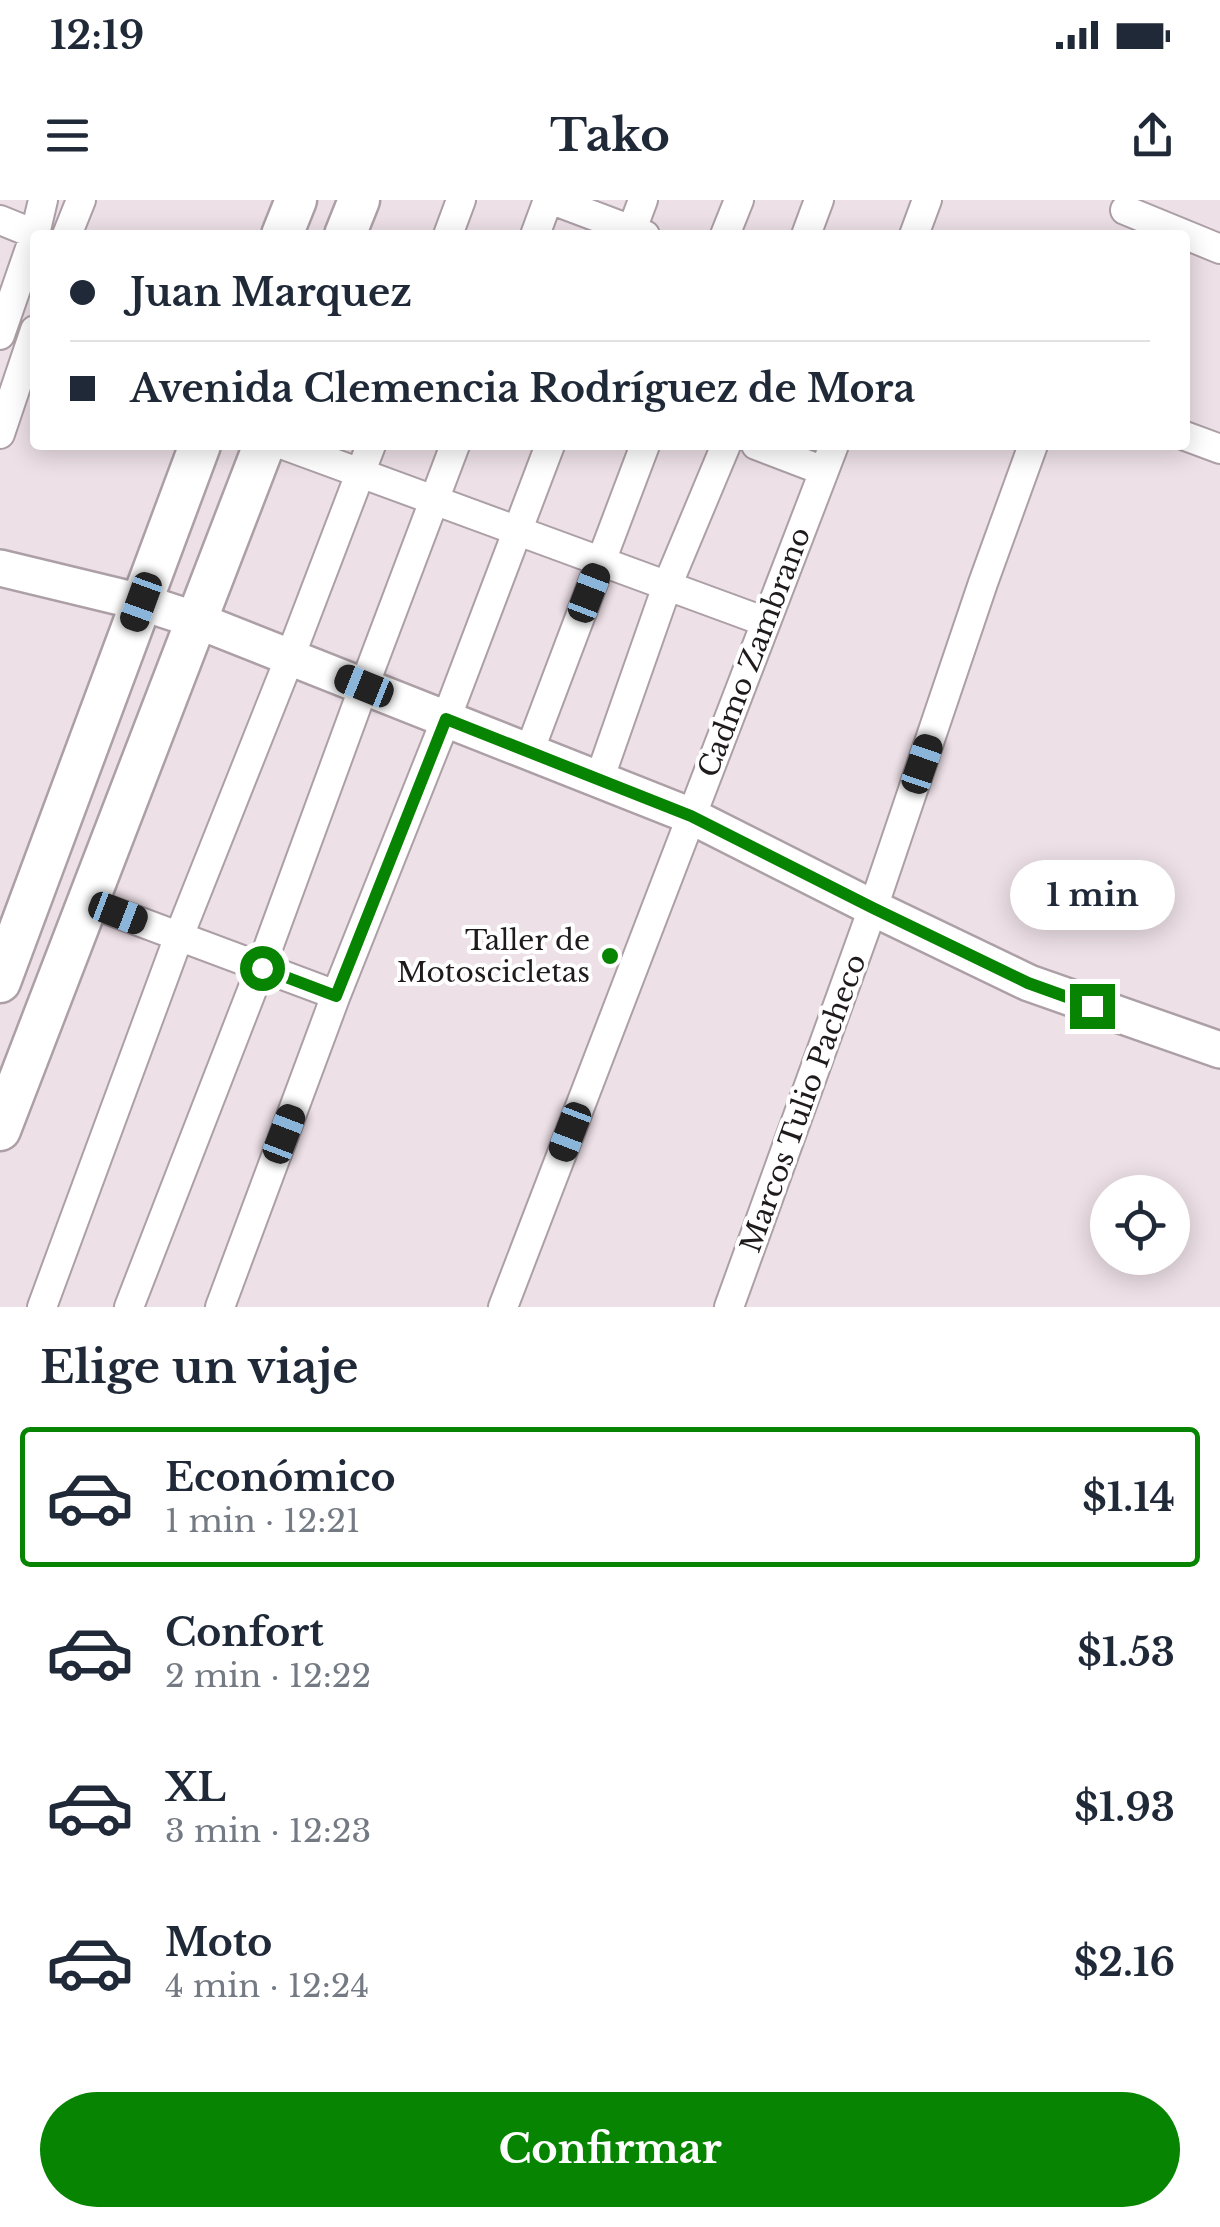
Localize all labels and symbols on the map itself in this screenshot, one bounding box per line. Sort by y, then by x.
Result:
street label: Cadmo Zambrano [691,522,818,782]
car [564,560,614,626]
car [117,569,165,635]
car [331,661,397,711]
car [898,731,946,797]
callout: 1 min [1010,861,1174,931]
car [85,888,151,938]
place label: Taller de Motoscicletas [397,923,590,990]
marker: Taller de Motoscicletas [599,945,621,967]
route start [240,946,285,991]
street label: Marcos Tulio Pacheco [733,949,874,1257]
route end [1070,984,1115,1029]
car [545,1099,595,1165]
car [259,1101,309,1167]

